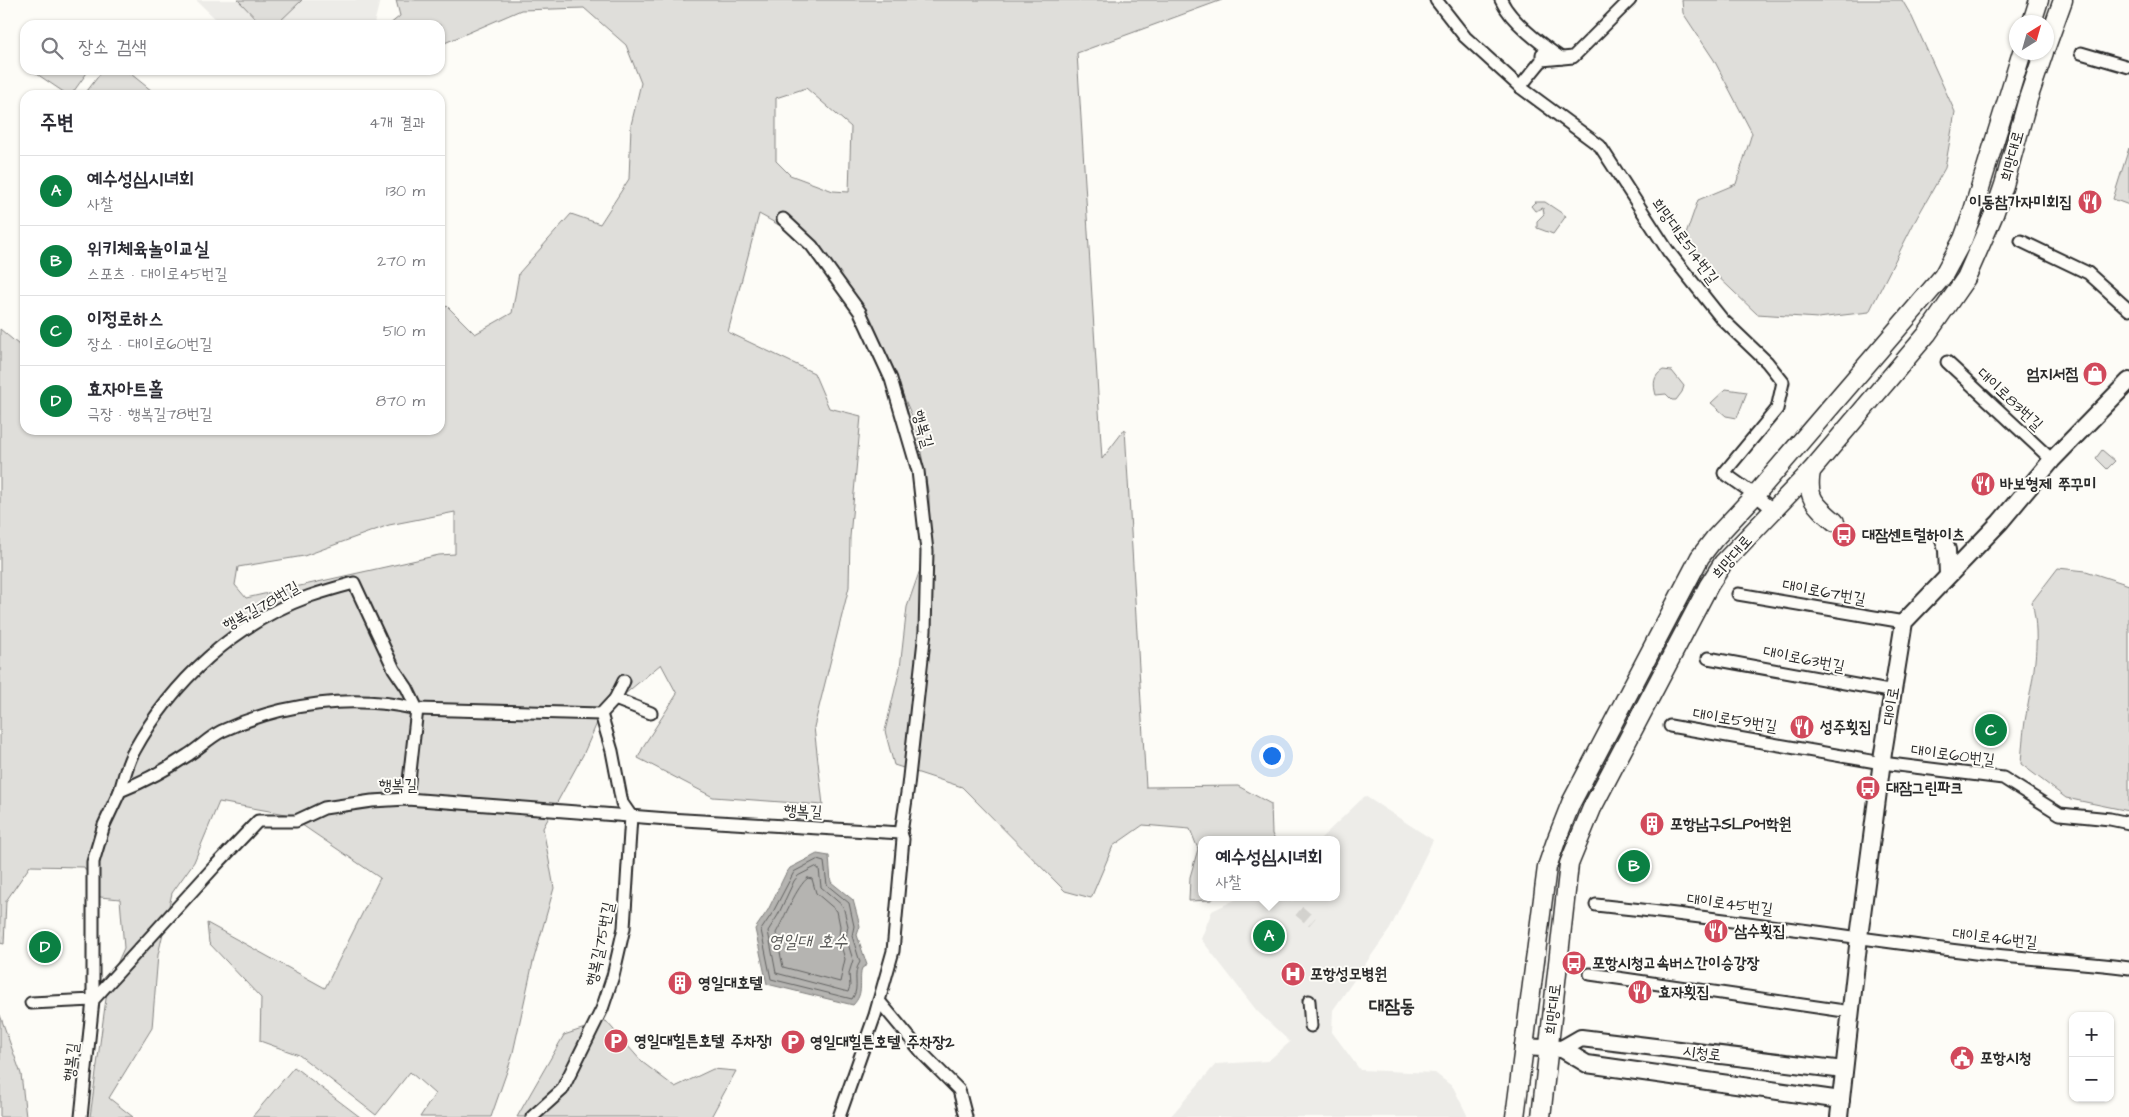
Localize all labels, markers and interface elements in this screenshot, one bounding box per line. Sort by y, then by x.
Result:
north arrow [2009,15,2054,60]
search box [20,20,445,75]
icon: search [38,34,66,62]
text: 장소 검색 [78,34,147,61]
text: 주변 [40,108,74,137]
text: 4개 결과 [369,112,425,134]
street label: 희망대로 [1995,128,2029,184]
text: 예수성심시녀회 [87,166,194,193]
text: A [51,180,61,202]
text: 130 m [386,180,425,202]
restaurant icon: 이동참가자미회집 [2077,189,2103,215]
place label: 이동참가자미회집 [1969,191,2072,213]
text: 사찰 [87,193,113,215]
street label: 희망대로514번길 [1646,193,1724,289]
text: 위키체육놀이교실 [87,236,209,263]
text: B [50,250,62,272]
text: 270 m [377,250,425,272]
text: 스포츠 · 대이로45번길 [87,263,227,285]
text: 이정로하스 [87,306,163,333]
text: C [50,320,62,342]
text: 510 m [383,320,425,342]
text: 장소 · 대이로60번길 [87,333,212,355]
shop icon: 엄지서점 [2082,361,2108,387]
street label: 대이로83번길 [1972,363,2048,435]
place label: 엄지서점 [2027,363,2078,385]
text: 효자아트홀 [87,376,163,403]
text: D [51,390,61,412]
text: 870 m [376,390,425,412]
text: 극장 · 행복길78번길 [87,403,212,425]
street label: 행복길 [907,407,939,451]
restaurant icon: 바보형제 쭈꾸미 [1970,471,1996,497]
place label: 바보형제 쭈꾸미 [2000,473,2097,495]
bus stop icon: 대잠센트럴하이츠 [1831,522,1857,548]
place label: 대잠센트럴하이츠 [1862,524,1965,546]
street label: 희망대로 [1707,530,1757,584]
street label: 대이로67번길 [1781,574,1868,610]
street label: 행복길78번길 [219,576,303,636]
street label: 대이로63번길 [1761,640,1847,678]
street label: 대이로 [1877,685,1905,727]
street label: 대이로59번길 [1691,703,1779,738]
pin: C [1975,711,2007,749]
restaurant icon: 성주횟집 [1789,714,1815,740]
place label: 성주횟집 [1820,716,1872,738]
street label: 대이로60번길 [1910,739,1996,771]
your location [1259,743,1285,769]
street label: 행복길 [379,774,417,796]
bus stop icon: 대잠그린파크 [1855,775,1881,801]
place label: 대잠그린파크 [1886,777,1963,799]
street label: 행복길 [783,799,823,823]
building icon: 포항남구SLP어학원 [1639,811,1665,837]
place label: 포항남구SLP어학원 [1670,813,1792,835]
popup [1198,836,1340,901]
text: 예수성심시녀회 [1215,844,1323,871]
pin: B [1618,847,1650,885]
text: 사찰 [1215,871,1241,893]
street label: 대이로45번길 [1686,888,1774,920]
street label: 행복길75번길 [580,900,620,988]
pin: A [1253,917,1285,955]
restaurant icon: 삼수횟집 [1703,918,1729,944]
place label: 삼수횟집 [1734,920,1786,942]
street label: 대이로46번길 [1951,923,2039,953]
pin: D [29,928,61,966]
water label: 영일대 호수 [768,929,848,954]
bus stop icon: 포항시청고속버스간이승강장 [1561,950,1587,976]
place label: 포항시청고속버스간이승강장 [1592,952,1760,974]
hospital icon: 포항성모병원 [1280,961,1306,987]
place label: 포항성모병원 [1310,963,1387,985]
building icon: 영일대호텔 [667,970,693,996]
place label: 영일대호텔 [698,972,764,994]
restaurant icon: 효자횟집 [1627,979,1653,1005]
place label: 효자횟집 [1658,981,1710,1003]
street label: 희망대로 [1539,982,1567,1036]
district label: 대잠동 [1369,993,1415,1020]
map controls [2069,1012,2114,1102]
button: + [2069,1012,2114,1057]
parking icon: 영일대힐튼호텔 주차장1 [603,1028,629,1054]
parking icon: 영일대힐튼호텔 주차장2 [780,1029,806,1055]
place label: 영일대힐튼호텔 주차장1 [634,1030,772,1052]
place label: 영일대힐튼호텔 주차장2 [810,1031,955,1053]
street label: 시청로 [1681,1040,1723,1066]
street label: 행복길 [58,1042,84,1082]
public building icon: 포항시청 [1949,1045,1975,1071]
place label: 포항시청 [1980,1047,2032,1069]
button: − [2069,1057,2114,1102]

